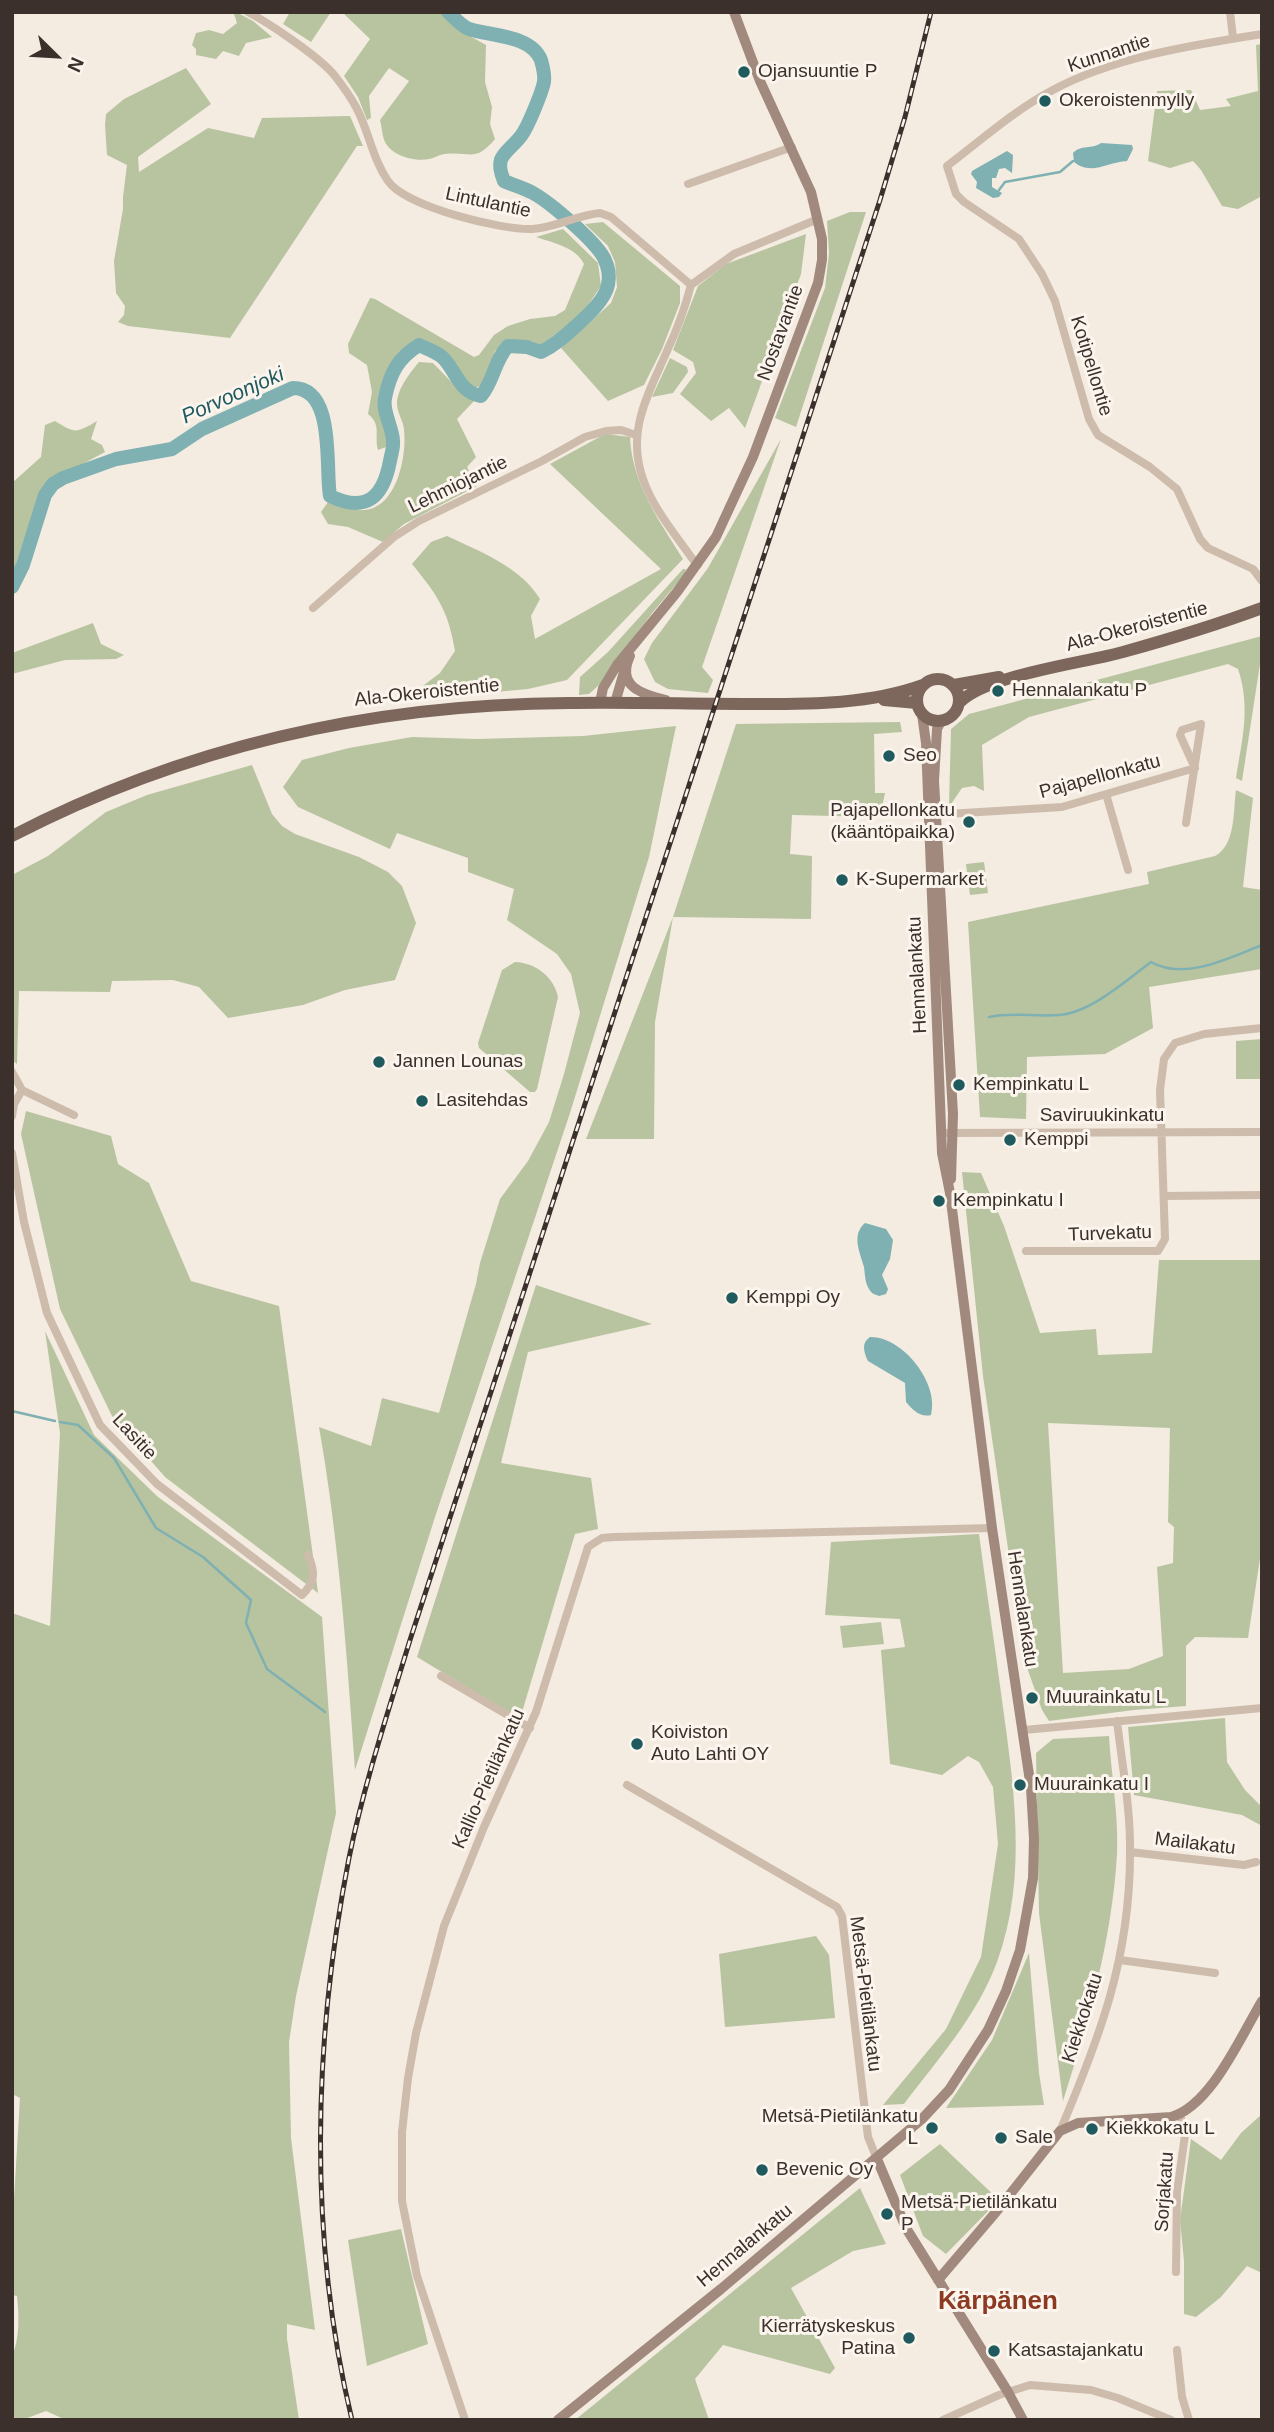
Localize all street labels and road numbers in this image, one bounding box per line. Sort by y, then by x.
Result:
street label: Kunnantie [1065,30,1153,78]
street label: Lintulantie [443,183,533,223]
street label: Nostavantie [753,282,809,384]
street label: Kotipellontie [1065,313,1117,419]
street label: Lehmiojantie [405,451,511,519]
street label: Ala-Okeroistentie [1064,597,1210,657]
street label: Ala-Okeroistentie [353,674,501,712]
street label: Pajapellonkatu [1037,750,1163,804]
street label: Hennalankatu [904,916,932,1034]
street label: Saviruukinkatu [1040,1105,1164,1127]
street label: Turvekatu [1068,1221,1152,1247]
street label: Lasitie [107,1409,161,1465]
street label: Hennalankatu [1002,1549,1042,1669]
street label: Kallio-Pietilänkatu [448,1705,530,1853]
street label: Mailakatu [1153,1828,1237,1860]
street label: Metsä-Pietilänkatu [844,1915,886,2073]
street label: Kiekkokatu [1058,1970,1108,2066]
street label: Sorjakatu [1151,2151,1179,2233]
street label: Hennalankatu [693,2200,797,2292]

